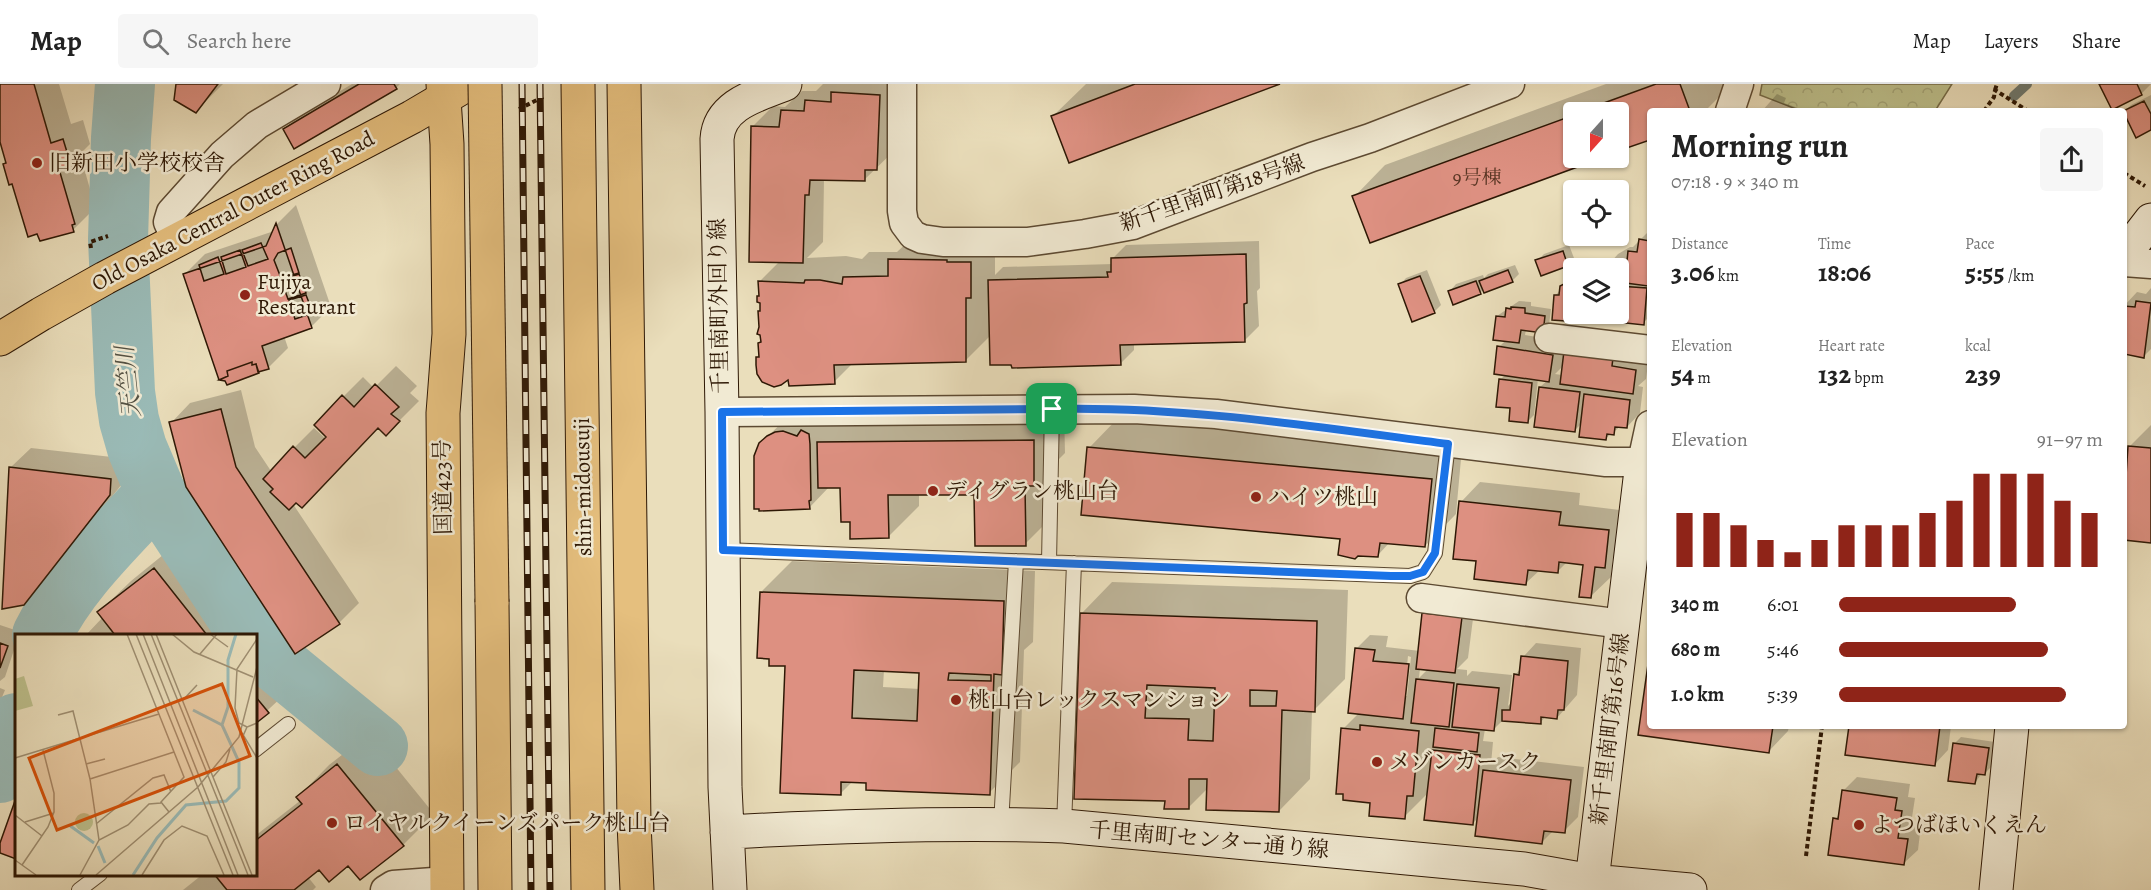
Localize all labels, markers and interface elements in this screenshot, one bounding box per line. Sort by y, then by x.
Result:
search box [118,14,538,68]
text: Map [30,22,82,60]
icon: search [139,25,172,58]
text: Search here [187,26,291,56]
text: Map [1912,27,1951,55]
text: Layers [1984,27,2039,55]
text: Share [2072,27,2121,55]
north arrow [1563,102,1629,168]
map controls [1563,102,1629,324]
street label: Old Osaka Central Outer Ring Road [86,123,380,299]
text: Morning run [1671,123,1848,168]
button: share [2040,128,2103,191]
street label: 新千里南町第18号線 [1115,147,1309,239]
place label: 旧新田小学校校舎 [49,148,225,178]
marker: 旧新田小学校校舎 [30,156,44,170]
house number: 9号棟 [1452,164,1502,191]
text: 07:18 · 9 × 340 m [1671,168,1799,195]
button: locate [1563,180,1629,246]
street label: 千里南町外回り線 [702,218,736,394]
text: Distance [1671,233,1728,255]
text: Time [1818,233,1851,255]
text: Pace [1965,233,1995,255]
text: 3.06 [1671,255,1715,290]
text: 18:06 [1818,255,1871,290]
text: 5:55 [1965,255,2005,290]
button: layers [1563,258,1629,324]
text: km [1715,265,1739,287]
text: /km [2005,265,2034,287]
place label: Fujiya Restaurant [257,267,356,322]
marker: Fujiya Restaurant [238,288,252,302]
text: Elevation [1671,335,1732,357]
text: Heart rate [1818,335,1885,357]
text: kcal [1965,335,1991,357]
water label: 天竺川 [108,342,148,419]
text: 54 [1671,357,1694,392]
text: 132 [1818,357,1851,392]
text: 239 [1965,357,2001,392]
text: m [1694,367,1711,389]
text: bpm [1851,367,1884,389]
pin [1026,383,1077,434]
icon: arrive [1035,392,1068,425]
street label: shin-midousuji [567,417,599,557]
text: Elevation [1671,426,1748,453]
text: 91–97 m [2037,426,2103,453]
street label: 国道423号 [427,439,459,535]
place label: デイグラン桃山台 [945,476,1119,506]
place label: ハイツ桃山 [1268,482,1378,512]
marker: デイグラン桃山台 [926,484,940,498]
marker: ハイツ桃山 [1249,490,1263,504]
text: 340 m [1671,591,1719,618]
text: 6:01 [1767,591,1799,618]
street label: 新千里南町第16号線 [1583,631,1637,827]
inset map [15,634,256,875]
text: 680 m [1671,636,1720,663]
text: 5:46 [1767,636,1799,663]
text: 1.0 km [1671,681,1724,708]
text: 5:39 [1767,681,1798,708]
place label: 桃山台レックスマンション [968,685,1230,715]
marker: 桃山台レックスマンション [949,693,963,707]
place label: メゾンカースク [1389,747,1541,777]
marker: メゾンカースク [1370,755,1384,769]
place label: ロイヤルクイーンズパーク桃山台 [344,808,670,838]
place label: よつばほいくえん [1871,810,2047,840]
street label: 千里南町センター通り線 [1088,815,1330,865]
marker: ロイヤルクイーンズパーク桃山台 [325,816,339,830]
marker: よつばほいくえん [1852,818,1866,832]

